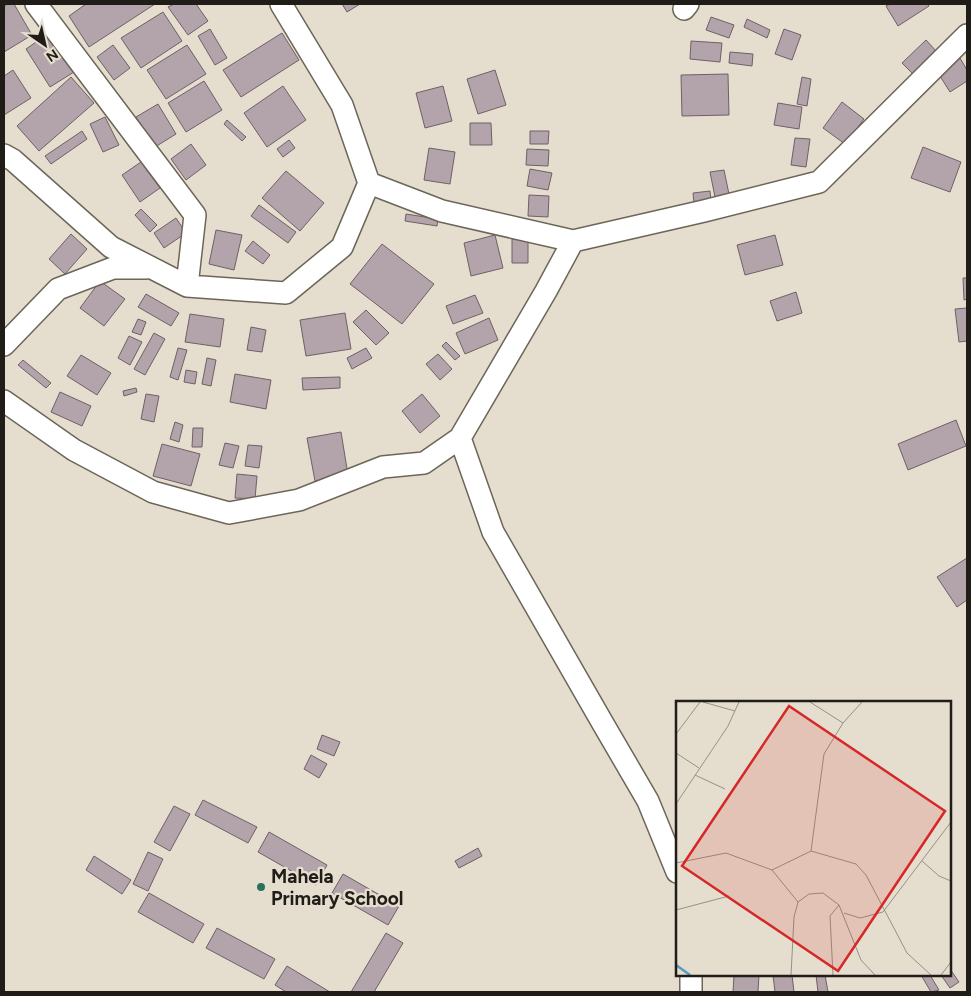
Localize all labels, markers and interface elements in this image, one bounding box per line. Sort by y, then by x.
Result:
north arrow [20,20,70,70]
text: N [43,45,61,65]
inset map [676,701,951,976]
place label: Mahela Primary School [271,865,403,910]
marker: Mahela Primary School [255,881,267,893]

